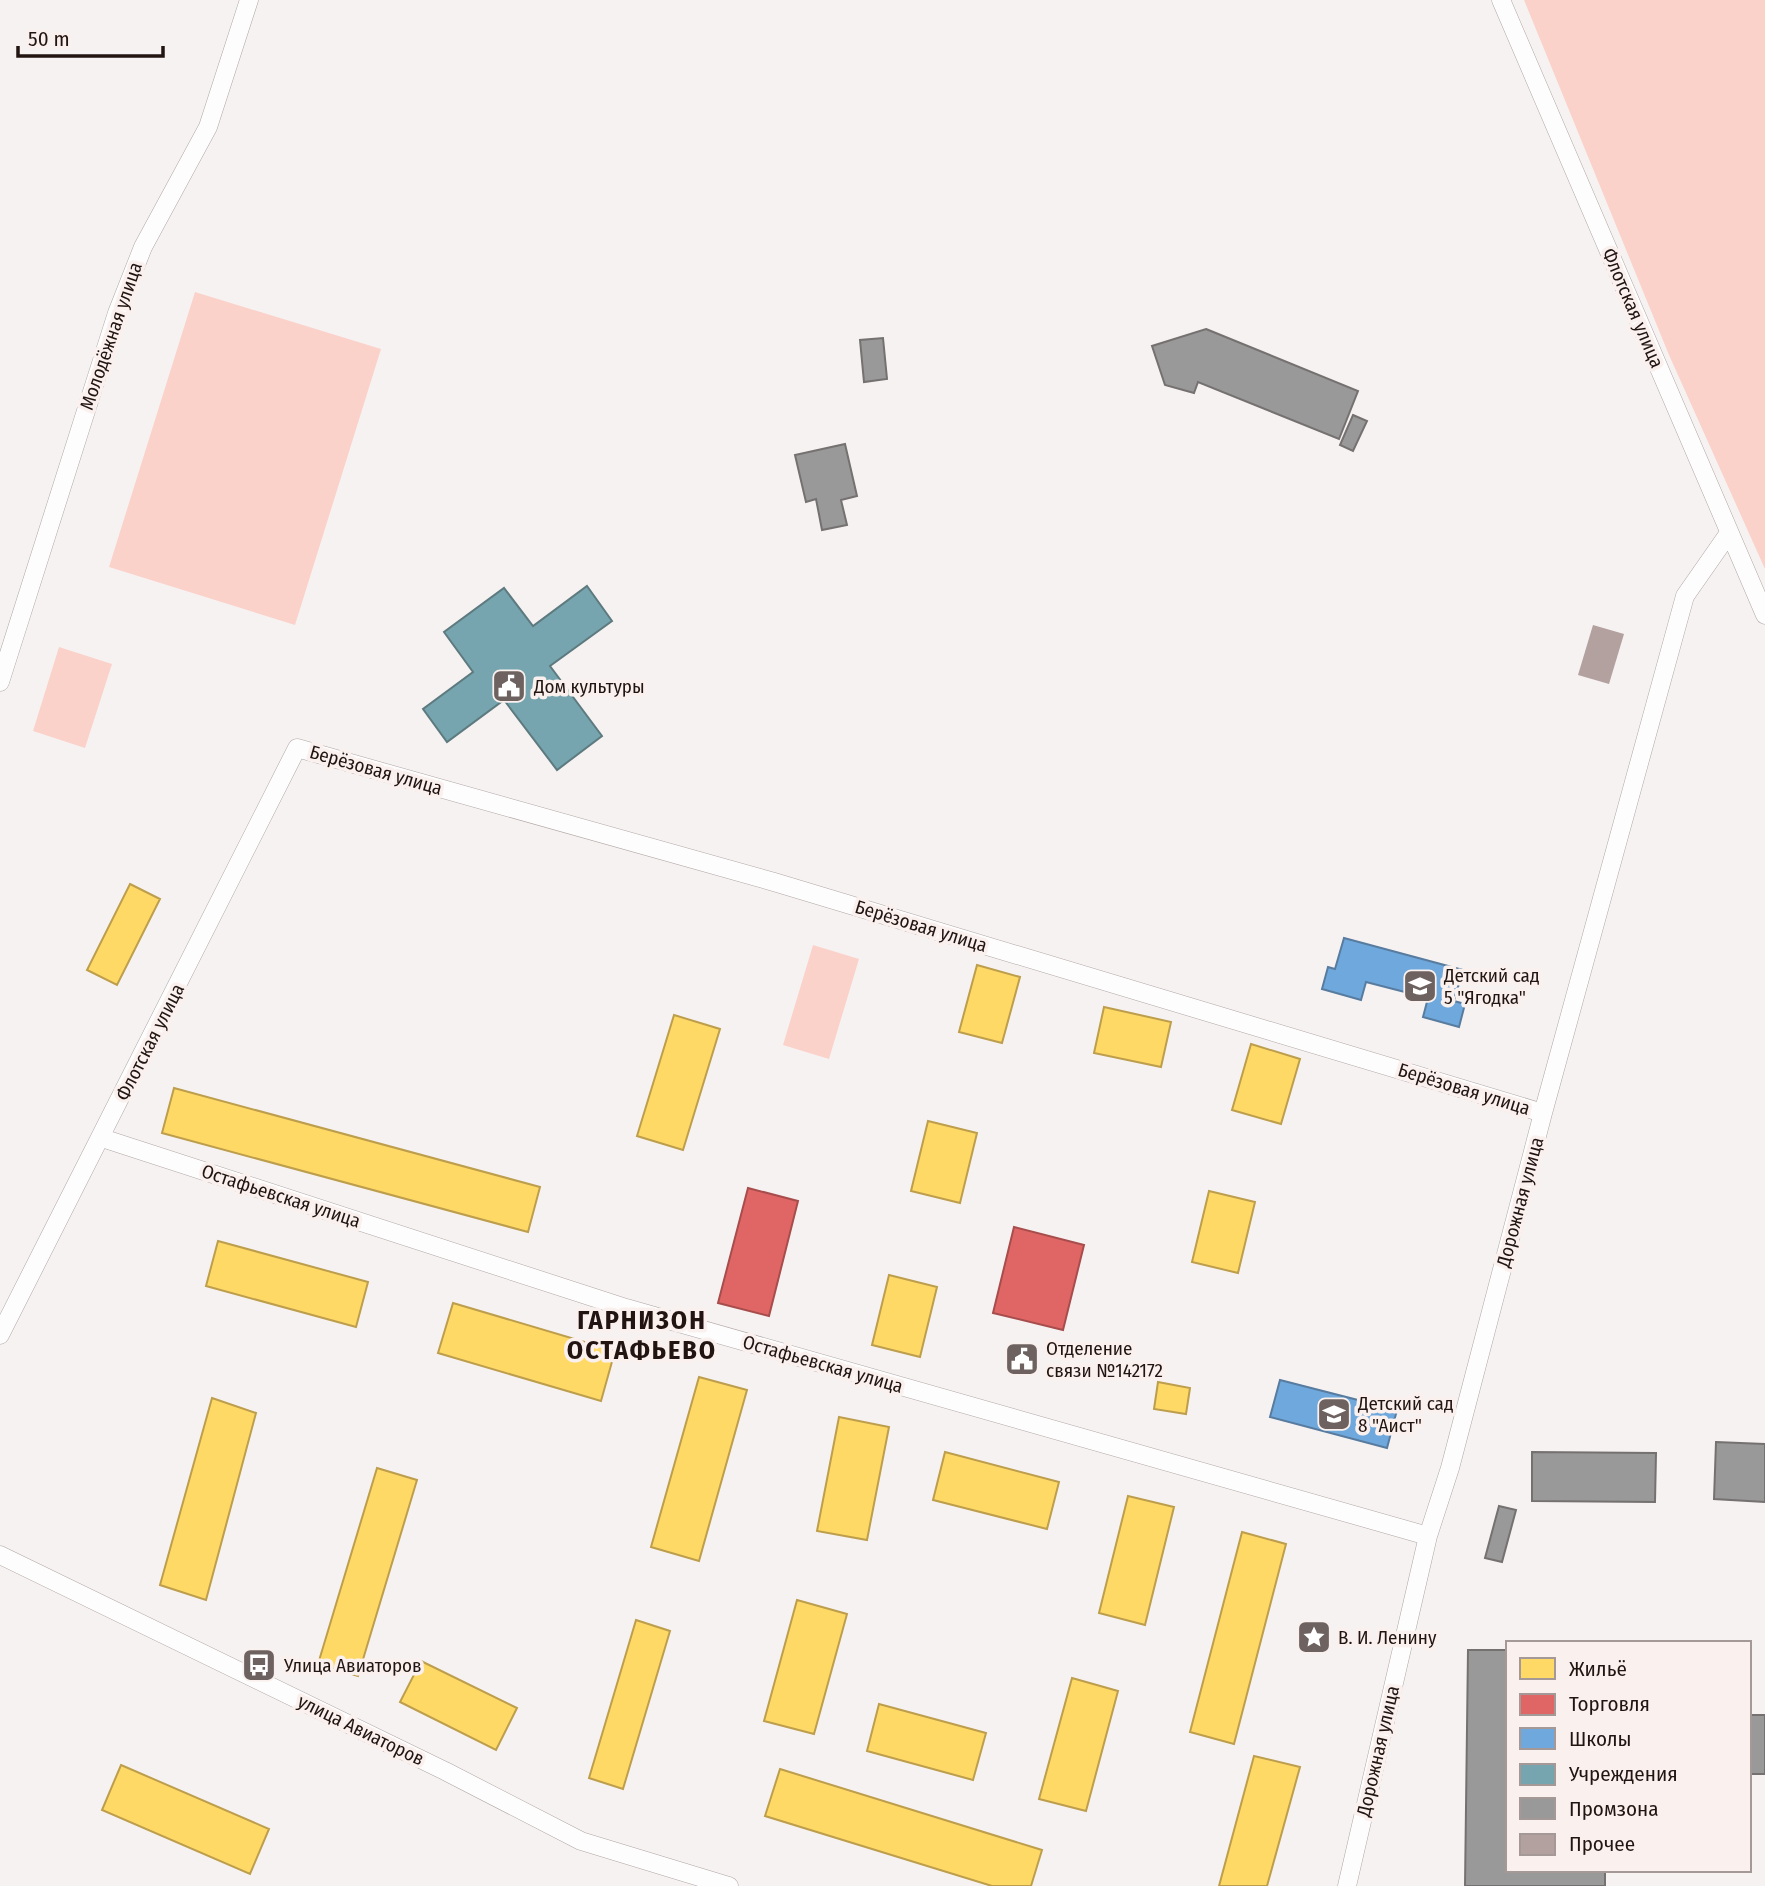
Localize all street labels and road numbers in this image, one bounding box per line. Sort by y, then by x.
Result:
street label: Флотская улица [1597,245,1669,371]
street label: Молодёжная улица [75,259,147,413]
street label: Берёзовая улица [307,740,445,800]
street label: Берёзовая улица [852,895,990,957]
street label: Флотская улица [111,980,189,1104]
street label: Берёзовая улица [1395,1058,1533,1120]
street label: Дорожная улица [1491,1135,1548,1270]
street label: Остафьевская улица [199,1159,363,1233]
street label: Остафьевская улица [740,1330,906,1398]
street label: Дорожная улица [1352,1683,1404,1820]
street label: улица Авиаторов [294,1689,428,1771]

